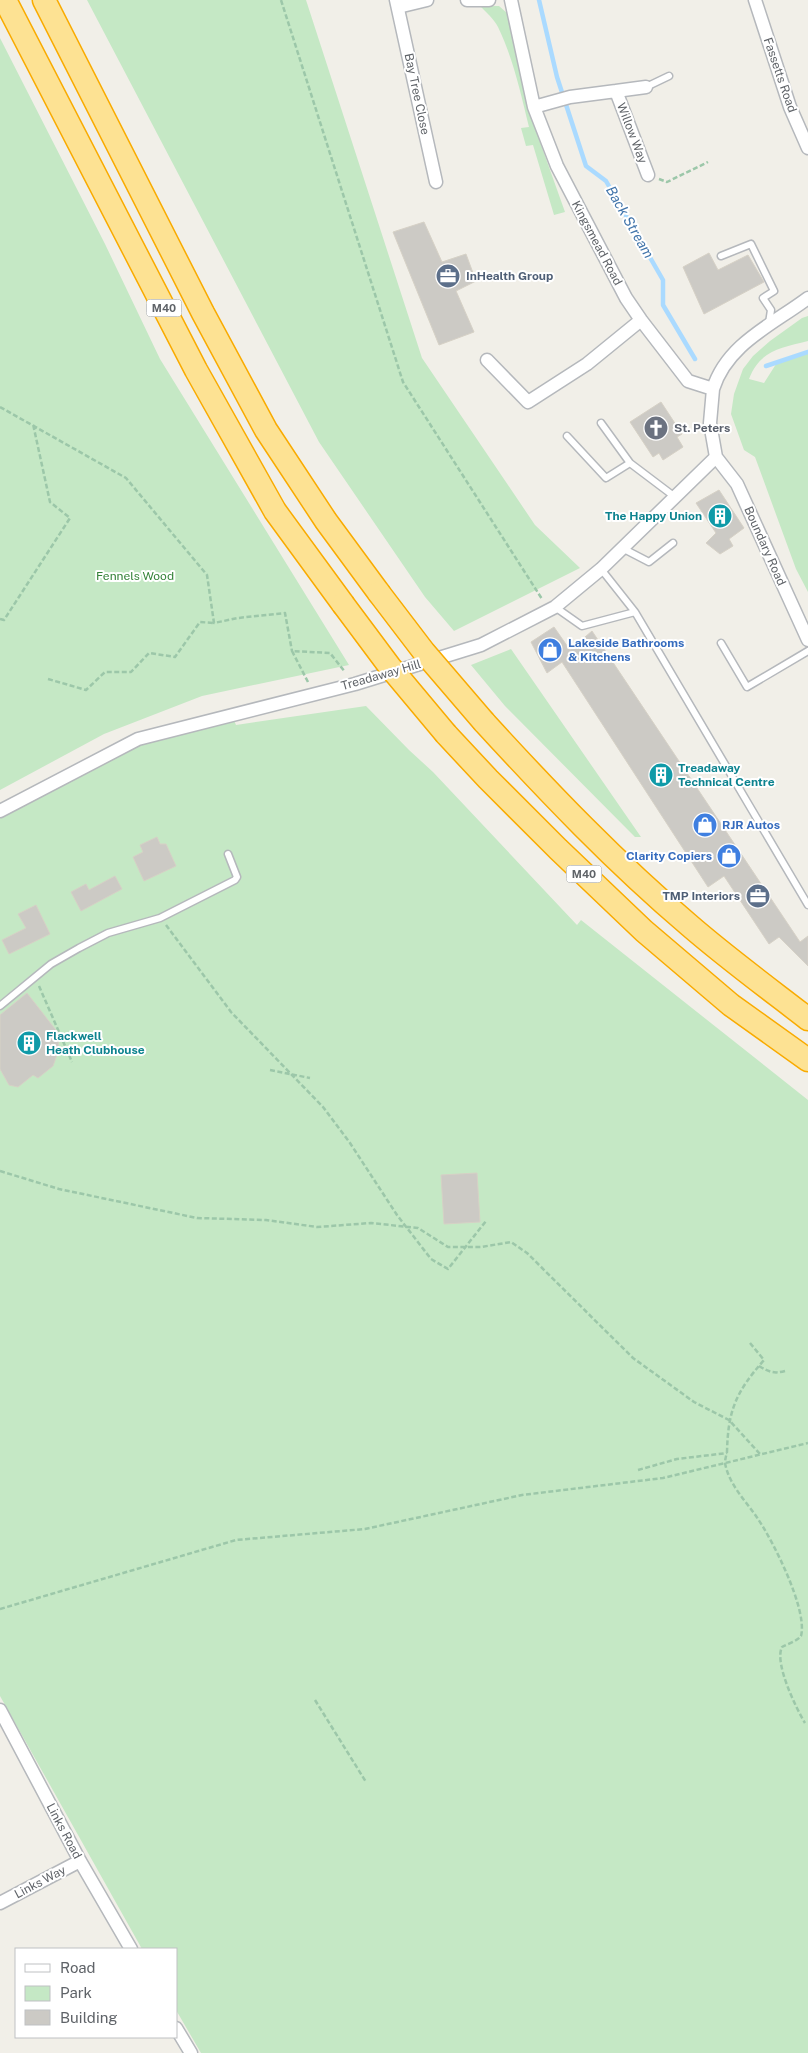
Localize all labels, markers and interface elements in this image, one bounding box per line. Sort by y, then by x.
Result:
street label: Fassetts Road [761,36,799,114]
street label: Bay Tree Close [402,52,432,136]
street label: Willow Way [614,101,650,166]
water label: Back Stream [603,183,657,261]
street label: Kingsmead Road [569,198,625,288]
office icon: InHealth Group [435,263,461,289]
place label: InHealth Group [466,269,553,283]
road number: M40 [146,300,182,316]
church icon: St. Peters [643,415,669,441]
place label: St. Peters [674,421,730,435]
building icon: The Happy Union [707,503,733,529]
street label: Boundary Road [741,504,789,588]
place label: The Happy Union [605,509,702,523]
park label: Fennels Wood [96,569,174,583]
place label: Lakeside Bathrooms & Kitchens [568,636,684,664]
shop icon: Lakeside Bathrooms & Kitchens [537,637,563,663]
street label: Treadaway Hill [339,657,423,693]
place label: Treadaway Technical Centre [678,761,775,789]
building icon: Treadaway Technical Centre [648,762,674,788]
shop icon: RJR Autos [692,812,718,838]
place label: RJR Autos [722,818,780,832]
shop icon: Clarity Copiers [716,843,742,869]
place label: Clarity Copiers [626,849,712,863]
road number: M40 [566,866,602,882]
office icon: TMP Interiors [745,883,771,909]
place label: TMP Interiors [662,889,740,903]
place label: Flackwell Heath Clubhouse [46,1029,145,1057]
building icon: Flackwell Heath Clubhouse [16,1030,42,1056]
street label: Links Road [44,1801,84,1861]
street label: Links Way [12,1862,68,1901]
legend [15,1948,178,2038]
text: Road [60,1959,96,1976]
text: Park [60,1984,92,2001]
text: Building [60,2009,118,2026]

